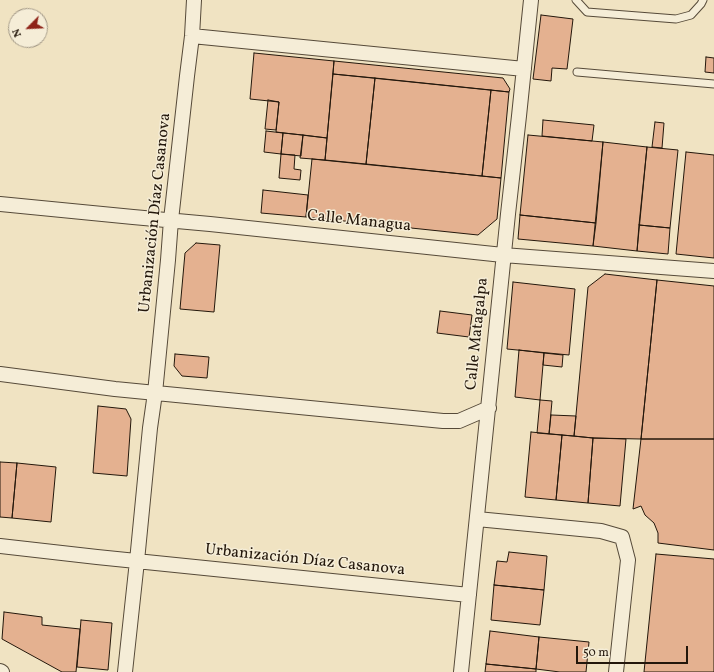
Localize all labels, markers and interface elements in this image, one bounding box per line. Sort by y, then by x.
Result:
north arrow [8,8,48,48]
text: N [9,26,26,39]
street label: Urbanización Díaz Casanova [136,112,176,314]
street label: Calle Managua [306,207,412,237]
street label: Calle Matagalpa [463,277,493,391]
street label: Urbanización Díaz Casanova [204,541,406,581]
scale bar [578,638,690,664]
text: 50 m [583,645,609,661]

